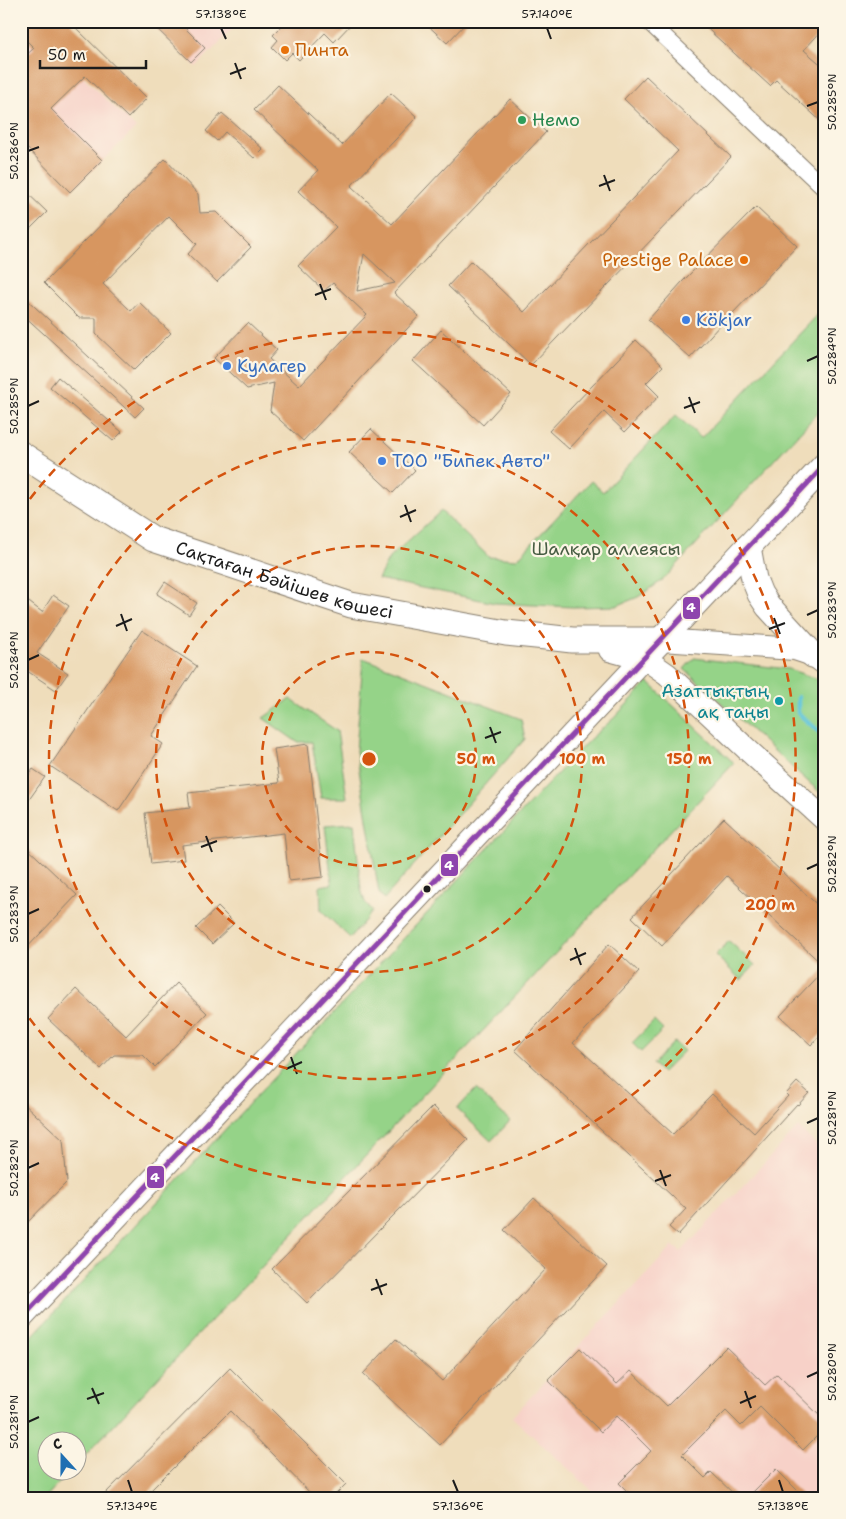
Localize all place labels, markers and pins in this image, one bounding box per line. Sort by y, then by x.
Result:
place label: Пинта [295,38,349,62]
marker: Пинта [279,44,291,56]
place label: Немо [532,108,580,132]
marker: Немо [516,114,528,126]
place label: Prestige Palace [602,248,734,272]
marker: Prestige Palace [738,254,750,266]
place label: Kökjar [696,308,752,332]
marker: Kökjar [680,314,692,326]
place label: Кулагер [237,354,307,378]
marker: Кулагер [221,360,233,372]
place label: ТОО "Бипек Авто" [392,449,550,473]
marker: ТОО "Бипек Авто" [376,455,388,467]
place label: Азаттықтың ақ таңы [661,679,769,724]
marker: Азаттықтың ақ таңы [773,695,785,707]
centre of rings [360,750,378,768]
unlabelled marker [422,884,432,894]

